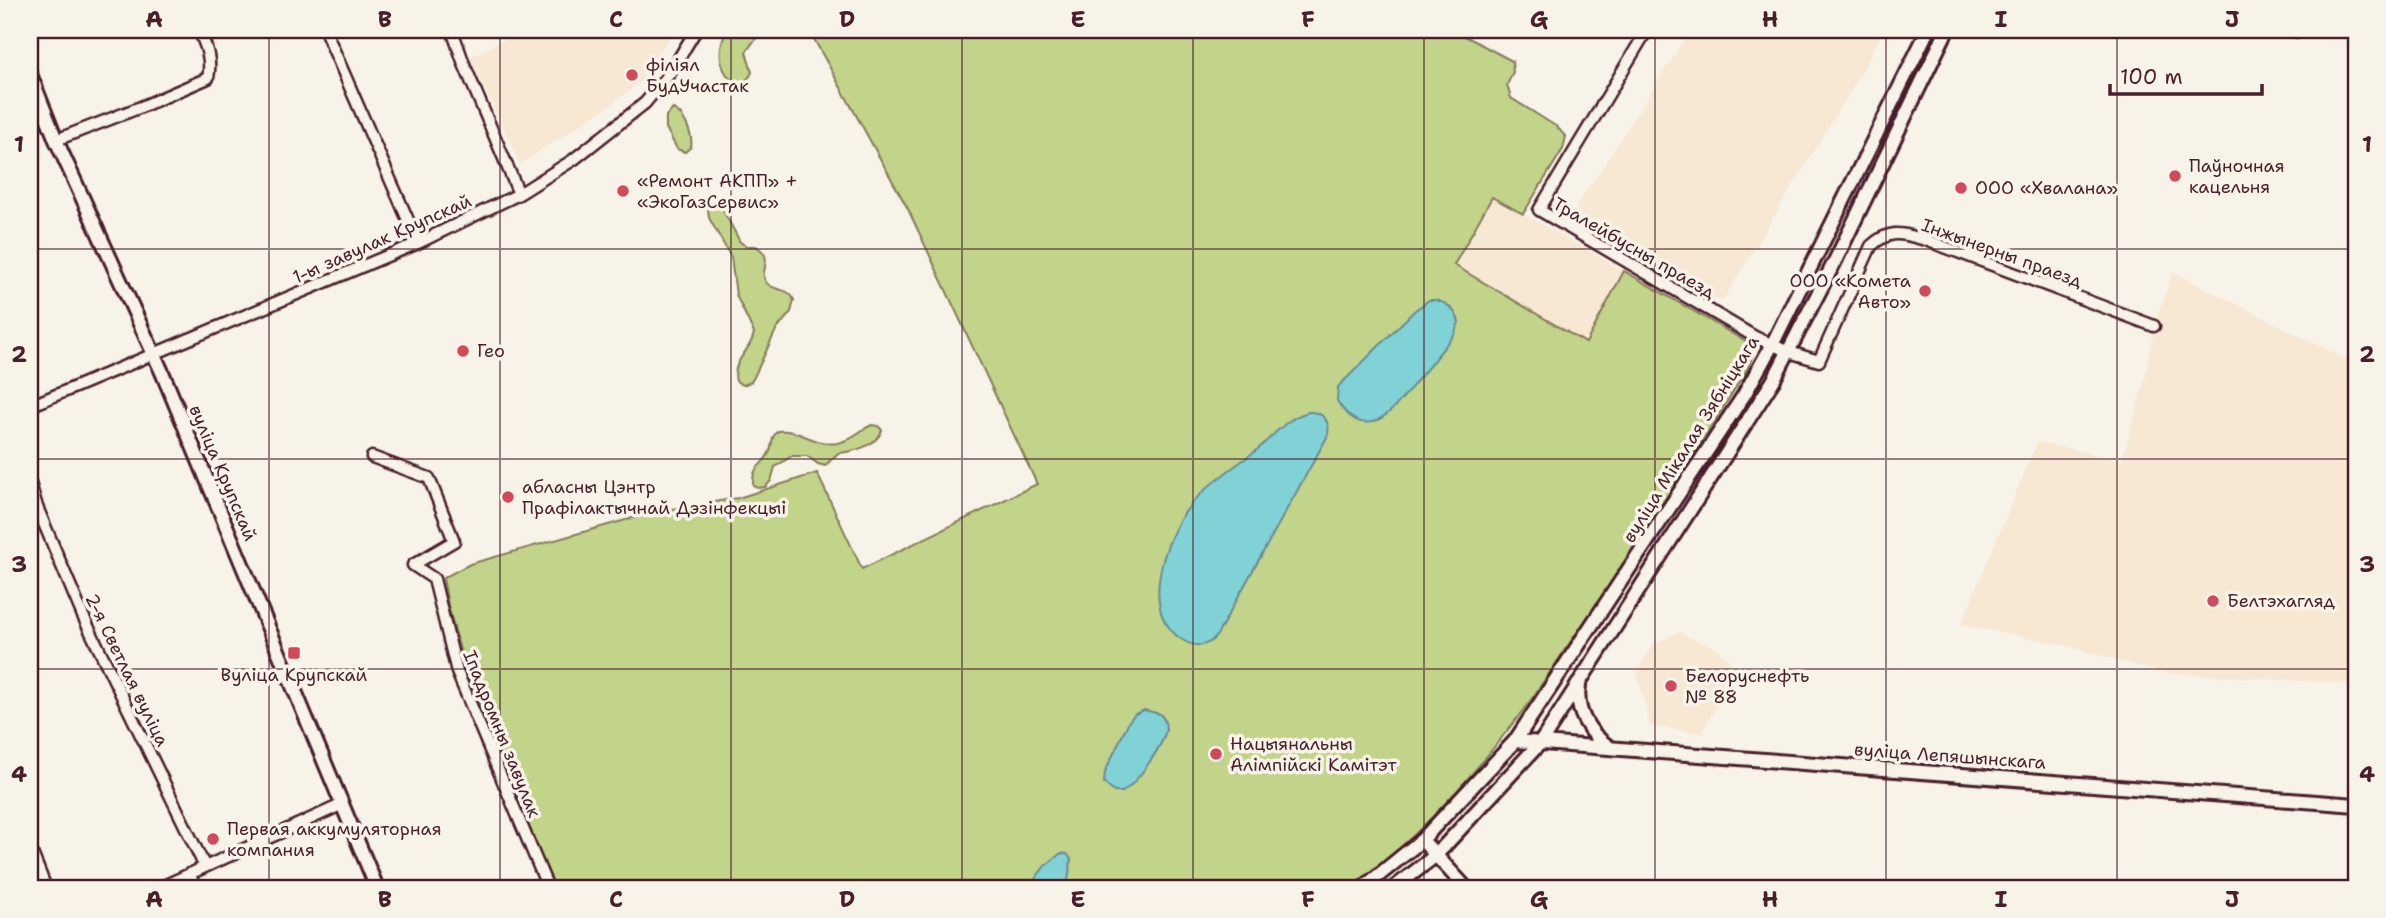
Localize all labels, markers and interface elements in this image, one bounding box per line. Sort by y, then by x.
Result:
text: A [145,4,163,34]
text: B [378,4,392,34]
text: C [609,4,623,34]
text: D [839,4,855,34]
text: E [1070,4,1086,34]
text: F [1301,4,1315,34]
text: G [1530,4,1549,34]
text: H [1762,4,1778,34]
text: I [1995,4,2008,34]
text: J [2225,4,2239,34]
scale bar [2110,52,2262,96]
place label: філіял БудУчастак [646,53,749,98]
text: 100 m [2120,63,2183,91]
marker: філіял БудУчастак [624,67,640,83]
text: 1 [14,129,24,159]
text: 1 [2362,129,2372,159]
place label: Паўночная кацельня [2189,154,2285,199]
marker: Паўночная кацельня [2167,168,2183,184]
place label: «Ремонт АКПП» + «ЭкоГазСервис» [637,169,798,214]
place label: ООО «Хвалана» [1975,176,2118,200]
marker: ООО «Хвалана» [1953,180,1969,196]
marker: «Ремонт АКПП» + «ЭкоГазСервис» [615,183,631,199]
street label: 1-ы завулак Крупскай [289,189,475,289]
street label: Тралейбусны праезд [1548,192,1720,305]
street label: Інжынерны праезд [1918,213,2086,293]
place label: ООО «Комета Авто» [1790,269,1911,314]
marker: ООО «Комета Авто» [1917,283,1933,299]
street label: вуліца Мікалая Зябніцкага [1617,331,1765,547]
text: 2 [11,339,27,369]
place label: Гео [477,339,505,363]
text: 2 [2359,339,2375,369]
marker: Гео [455,343,471,359]
street label: вуліца Крупскай [183,401,263,545]
place label: абласны Цэнтр Прафілактычнай Дэзінфекцыі [522,475,786,520]
marker: абласны Цэнтр Прафілактычнай Дэзінфекцыі [500,489,516,505]
text: 3 [11,549,27,579]
text: 3 [2359,549,2375,579]
place label: Белтэхагляд [2227,589,2335,613]
street label: 2-я Светлая вуліца [80,590,174,750]
marker: Белтэхагляд [2205,593,2221,609]
marker: Вуліца Крупскай [286,645,302,661]
street label: Іпадромны завулак [457,647,547,822]
place label: Вуліца Крупскай [221,663,368,687]
place label: Белоруснефть № 88 [1685,664,1809,709]
marker: Белоруснефть № 88 [1663,678,1679,694]
place label: Нацыянальны Алімпійскі Камітэт [1230,732,1397,777]
street label: вуліца Лепяшынскага [1853,737,2047,775]
marker: Нацыянальны Алімпійскі Камітэт [1208,746,1224,762]
text: 4 [11,759,27,789]
text: 4 [2359,759,2375,789]
place label: Первая аккумуляторная компания [227,817,442,862]
marker: Первая аккумуляторная компания [205,831,221,847]
text: A [145,884,163,914]
text: B [378,884,392,914]
text: C [609,884,623,914]
text: D [839,884,855,914]
text: E [1070,884,1086,914]
text: F [1301,884,1315,914]
text: G [1530,884,1549,914]
text: H [1762,884,1778,914]
text: I [1995,884,2008,914]
text: J [2225,884,2239,914]

